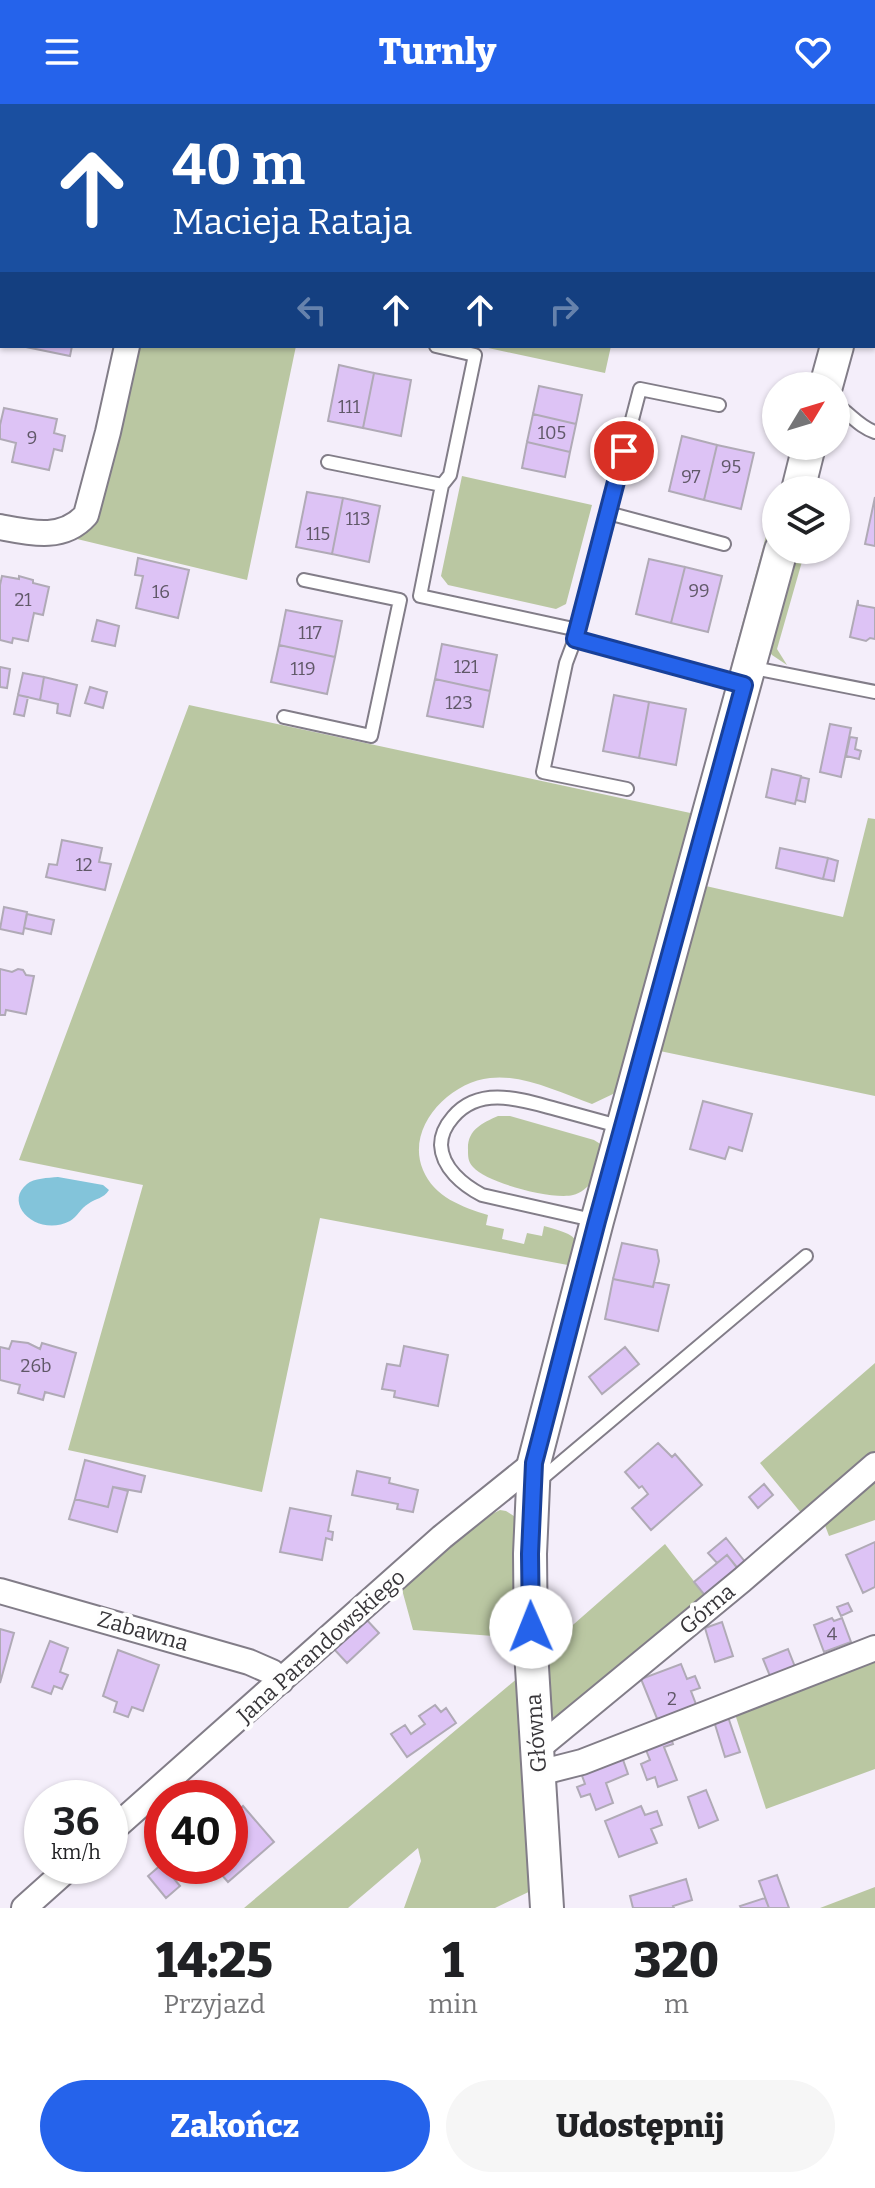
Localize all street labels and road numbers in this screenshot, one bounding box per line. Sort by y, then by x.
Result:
street label: Jana Parandowskiego [231,1563,411,1729]
street label: Górna [674,1578,740,1640]
street label: Zabawna [94,1605,192,1657]
street label: Główna [520,1692,552,1774]

